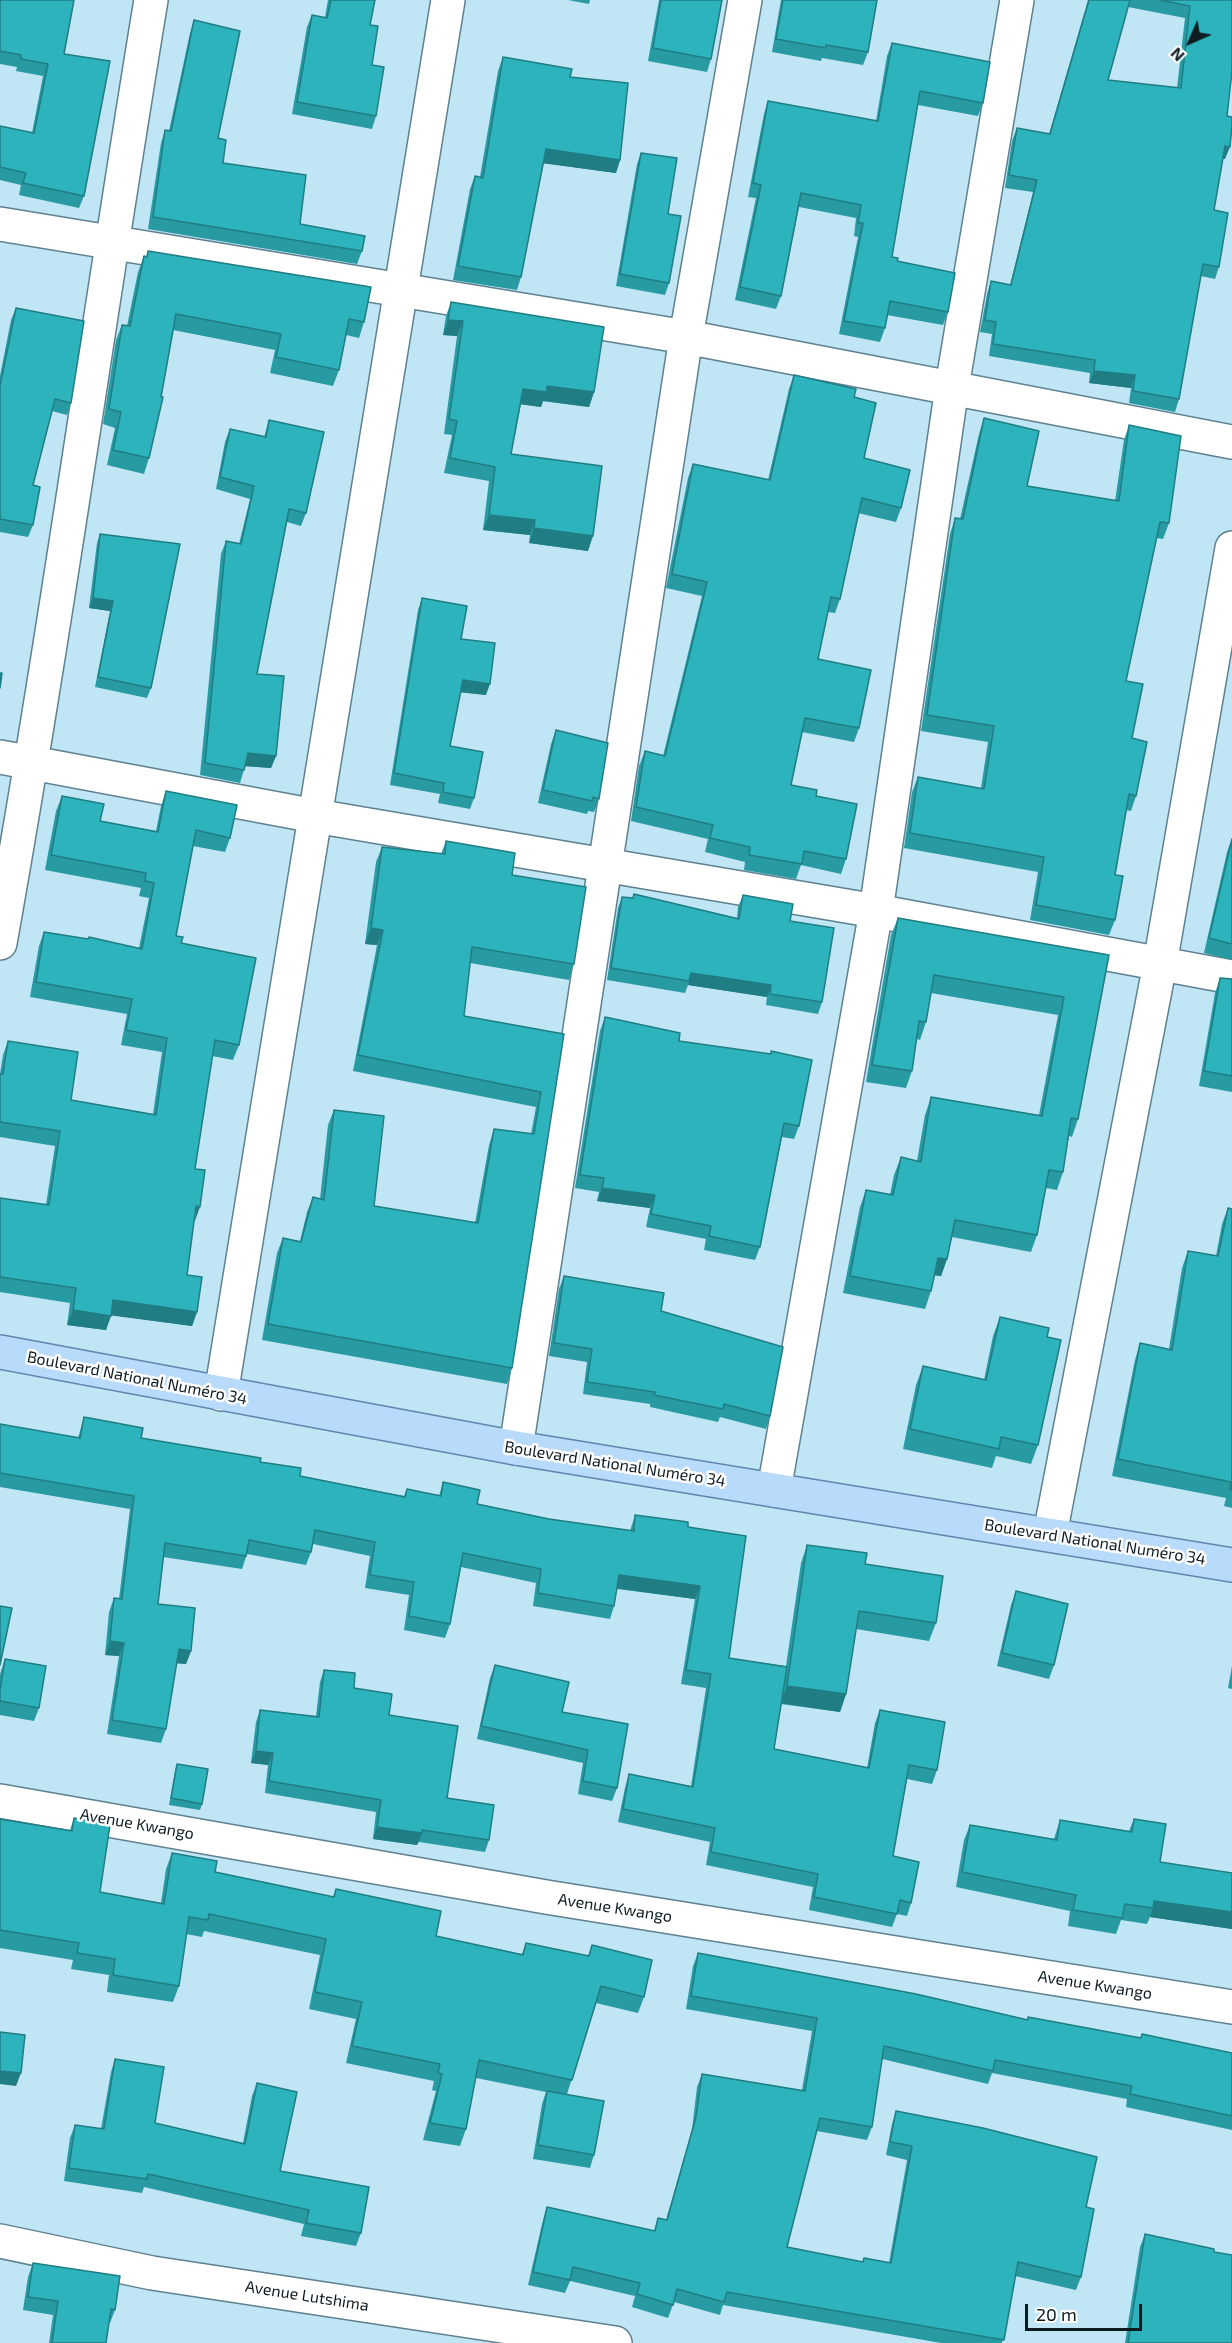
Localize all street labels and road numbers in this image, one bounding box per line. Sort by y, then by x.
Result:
street label: Boulevard National Numéro 34 [25,1347,249,1409]
street label: Boulevard National Numéro 34 [503,1437,727,1491]
street label: Boulevard National Numéro 34 [983,1515,1207,1569]
street label: Avenue Kwango [78,1805,196,1843]
street label: Avenue Kwango [556,1889,674,1927]
street label: Avenue Kwango [1036,1966,1154,2004]
street label: Avenue Lutshima [244,2277,370,2315]

